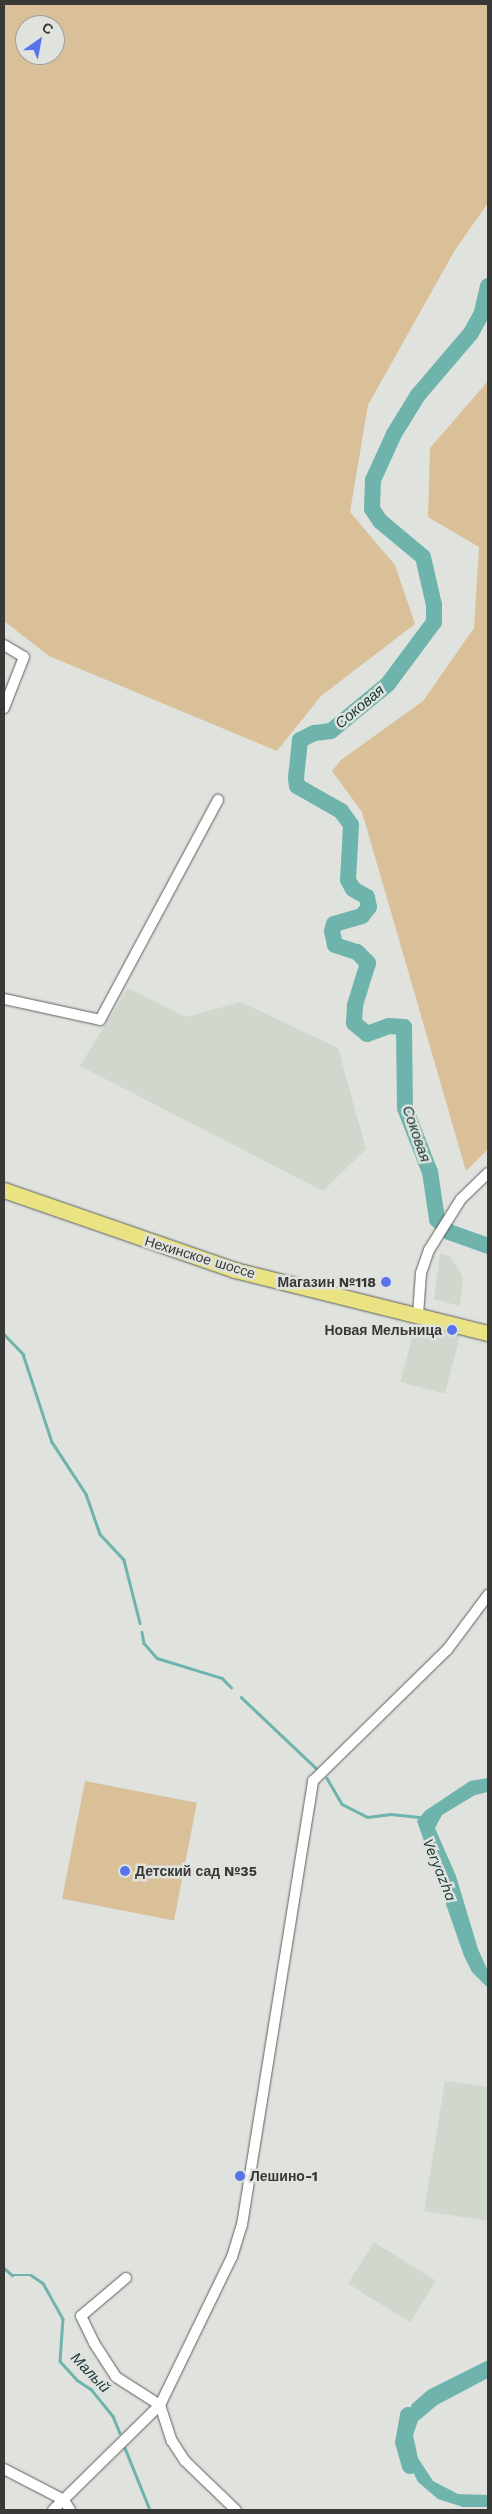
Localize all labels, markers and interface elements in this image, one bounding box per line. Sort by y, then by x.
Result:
north arrow [15,15,65,65]
text: С [39,19,56,38]
water label: Соковая [332,681,388,733]
water label: Соковая [398,1103,434,1165]
street label: Нехинское шоссе [143,1232,257,1282]
place label: Магазин №118 [277,1274,376,1290]
marker: Магазин №118 [380,1276,392,1288]
place label: Новая Мельница [324,1322,442,1338]
marker: Новая Мельница [446,1324,458,1336]
water label: Veryazha [418,1836,460,1904]
place label: Детский сад №35 [135,1863,257,1879]
marker: Детский сад №35 [119,1865,131,1877]
place label: Лешино-1 [250,2168,318,2184]
marker: Лешино-1 [234,2170,246,2182]
water label: Малый [67,2349,113,2397]

